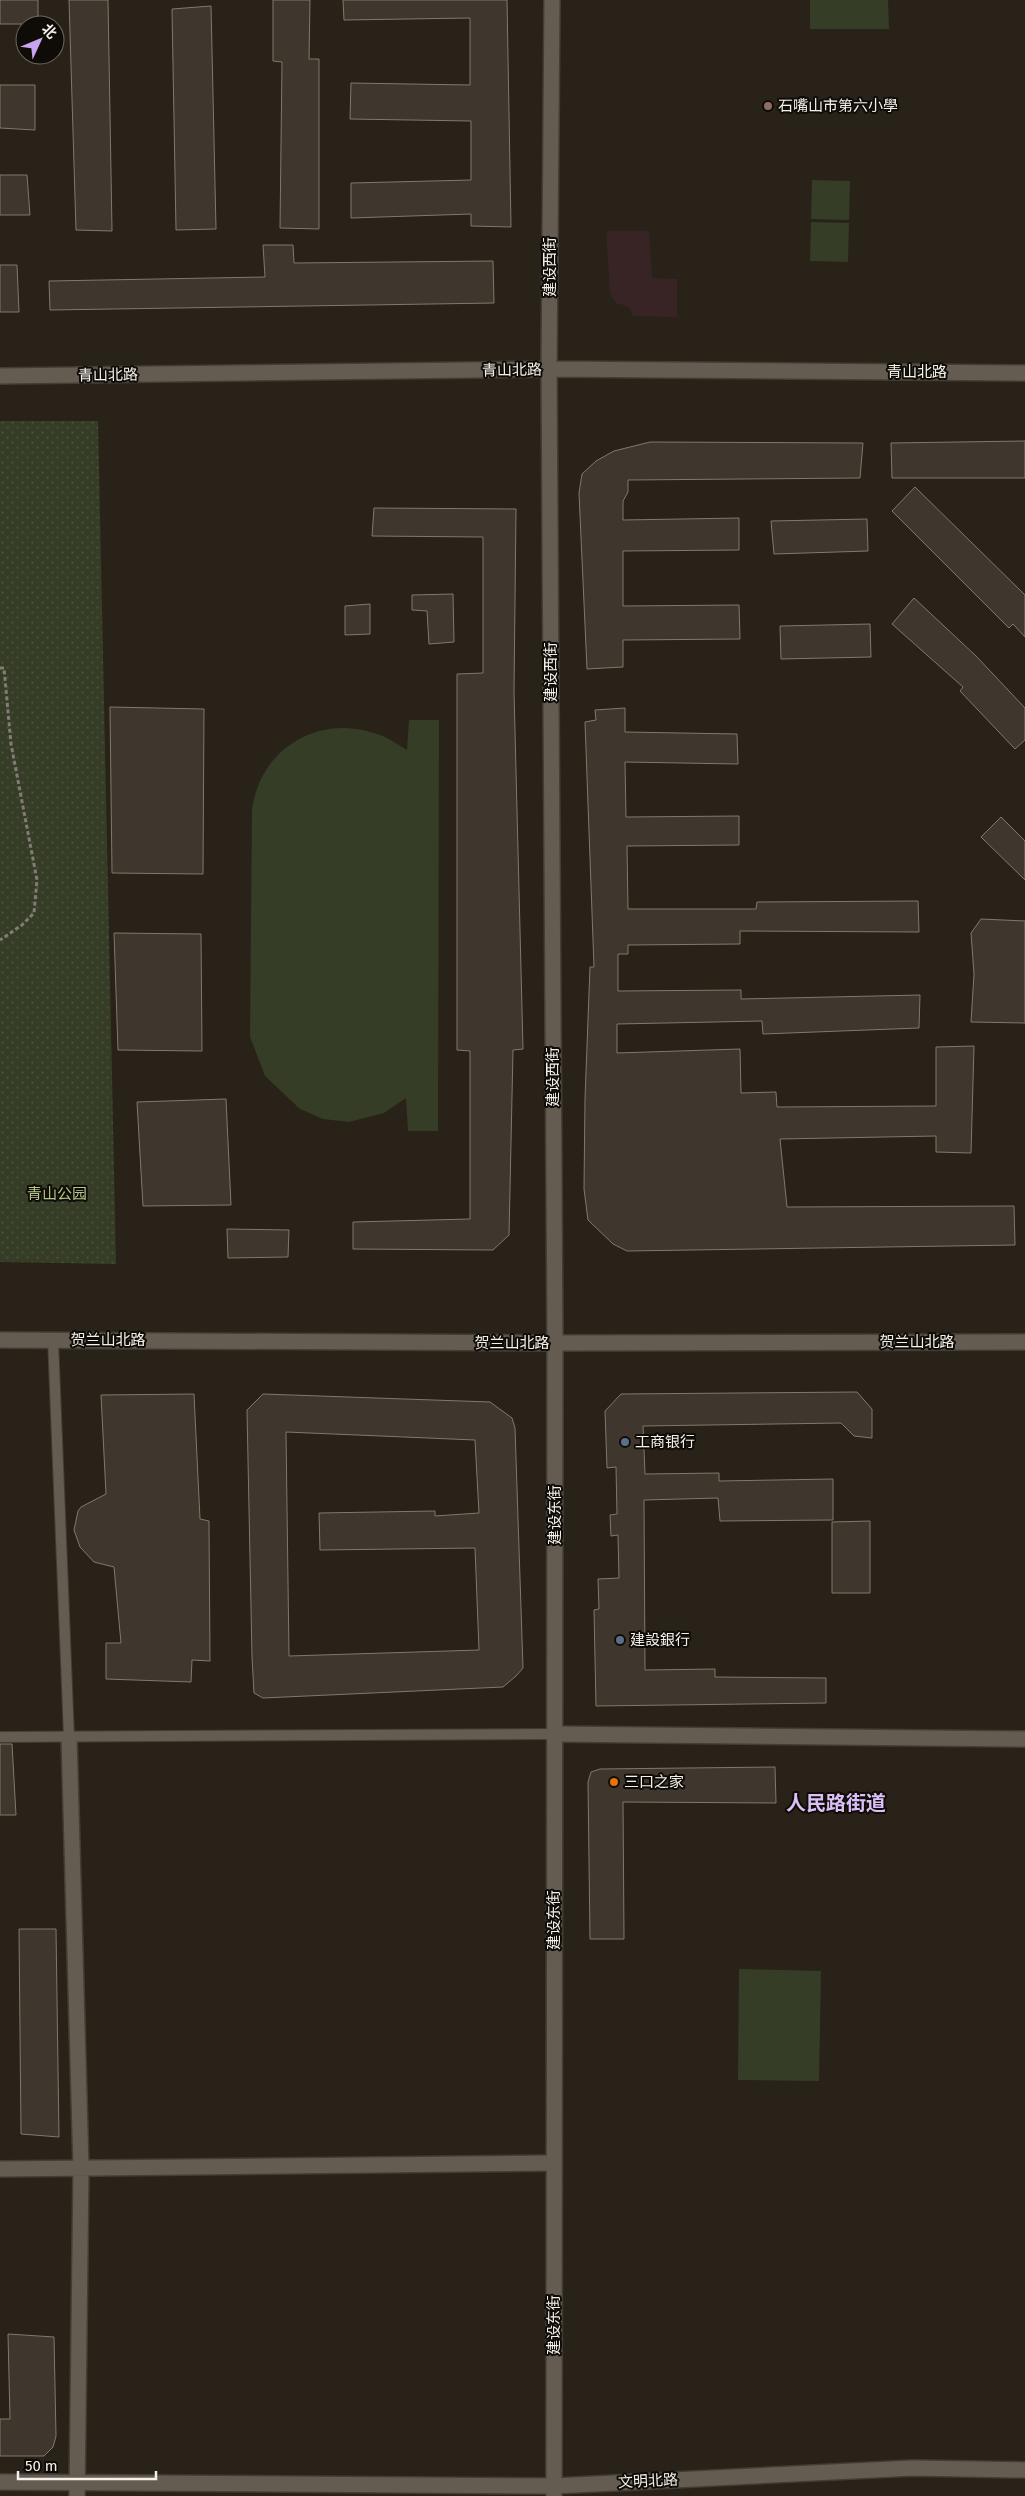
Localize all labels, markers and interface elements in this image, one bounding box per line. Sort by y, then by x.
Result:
north arrow [15,15,65,65]
text: 北 [38,20,60,42]
place label: 石嘴山市第六小學 [778,97,898,115]
marker: 石嘴山市第六小學 [762,100,774,112]
street label: 建设西街 [541,237,559,297]
street label: 青山北路 [482,360,542,380]
street label: 青山北路 [887,363,947,381]
street label: 青山北路 [78,365,138,385]
street label: 建设西街 [542,642,560,702]
street label: 建设西街 [544,1047,562,1107]
park label: 青山公园 [27,1185,87,1203]
street label: 贺兰山北路 [70,1331,146,1349]
street label: 贺兰山北路 [879,1333,955,1351]
street label: 贺兰山北路 [474,1334,550,1352]
place label: 工商银行 [635,1433,695,1451]
marker: 工商银行 [619,1436,631,1448]
street label: 建设东街 [546,1485,564,1545]
place label: 建設銀行 [630,1631,690,1649]
marker: 建設銀行 [614,1634,626,1646]
place label: 三口之家 [624,1773,684,1791]
marker: 三口之家 [608,1776,620,1788]
district label: 人民路街道 [786,1791,886,1815]
street label: 建设东街 [545,1890,563,1950]
street label: 建设东街 [545,2295,563,2355]
scale bar [18,2448,155,2480]
text: 50 m [25,2457,58,2475]
street label: 文明北路 [618,2470,678,2492]

